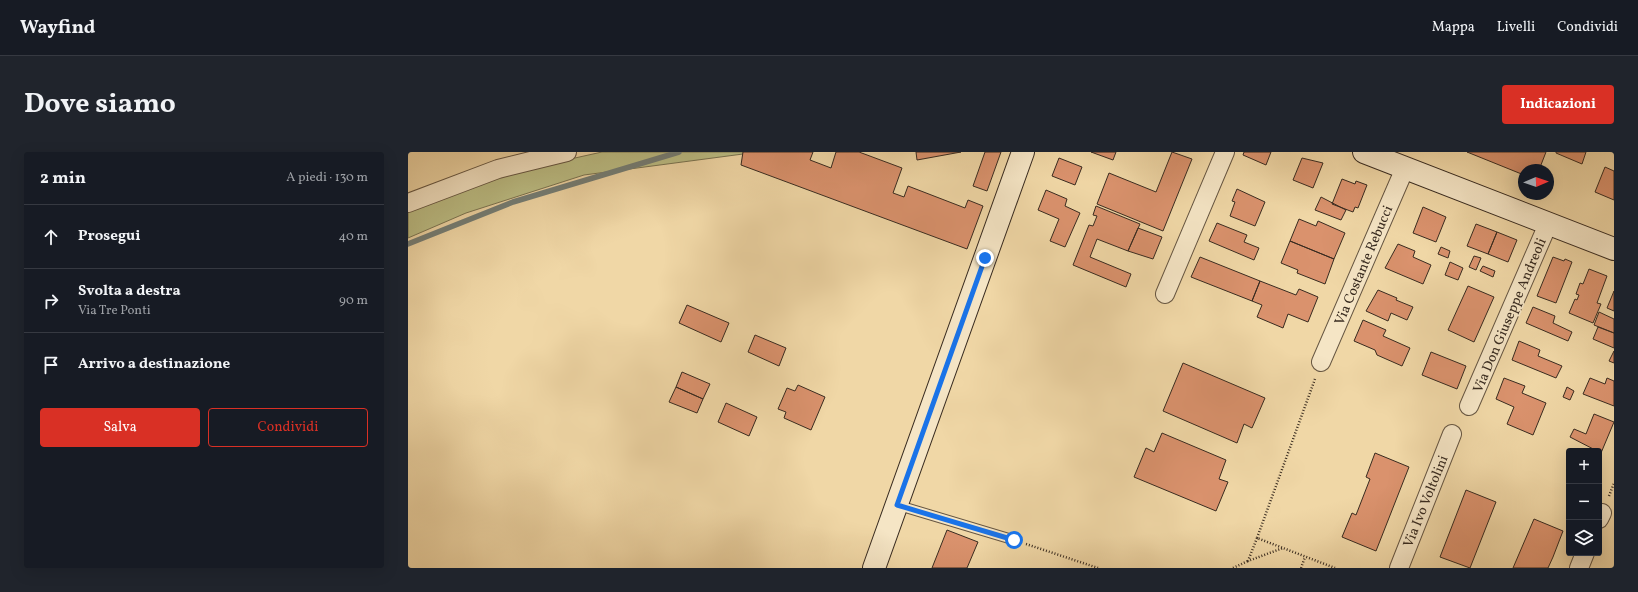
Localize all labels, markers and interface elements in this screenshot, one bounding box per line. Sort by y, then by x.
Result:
text: Wayfind [20,15,95,41]
text: Mappa [1432,18,1475,37]
text: Livelli [1497,18,1535,37]
text: Condividi [1557,18,1618,37]
text: Dove siamo [24,85,176,124]
button: Indicazioni [1502,85,1614,124]
north arrow [1518,164,1554,200]
text: 2 min [40,167,86,190]
text: A piedi · 130 m [286,169,368,187]
street label: Via Costante Rebucci [1331,203,1398,328]
icon: ahead [40,226,62,248]
text: Prosegui [78,226,141,247]
text: 40 m [339,228,368,246]
street label: Via Don Giuseppe Andreoli [1469,235,1552,396]
route end [976,249,994,267]
text: Svolta a destra [78,281,181,302]
icon: right [40,290,62,312]
text: 90 m [339,292,368,310]
text: Via Tre Ponti [78,302,151,320]
icon: arrive [40,354,62,376]
text: Arrivo a destinazione [78,354,230,375]
button: Salva [40,408,200,447]
button: Condividi [208,408,368,447]
map controls [1566,448,1602,556]
button: + [1566,448,1602,484]
street label: Via Ivo Voltolini [1399,453,1454,550]
button: − [1566,484,1602,520]
button: layers [1566,520,1602,556]
route start [1005,531,1023,549]

